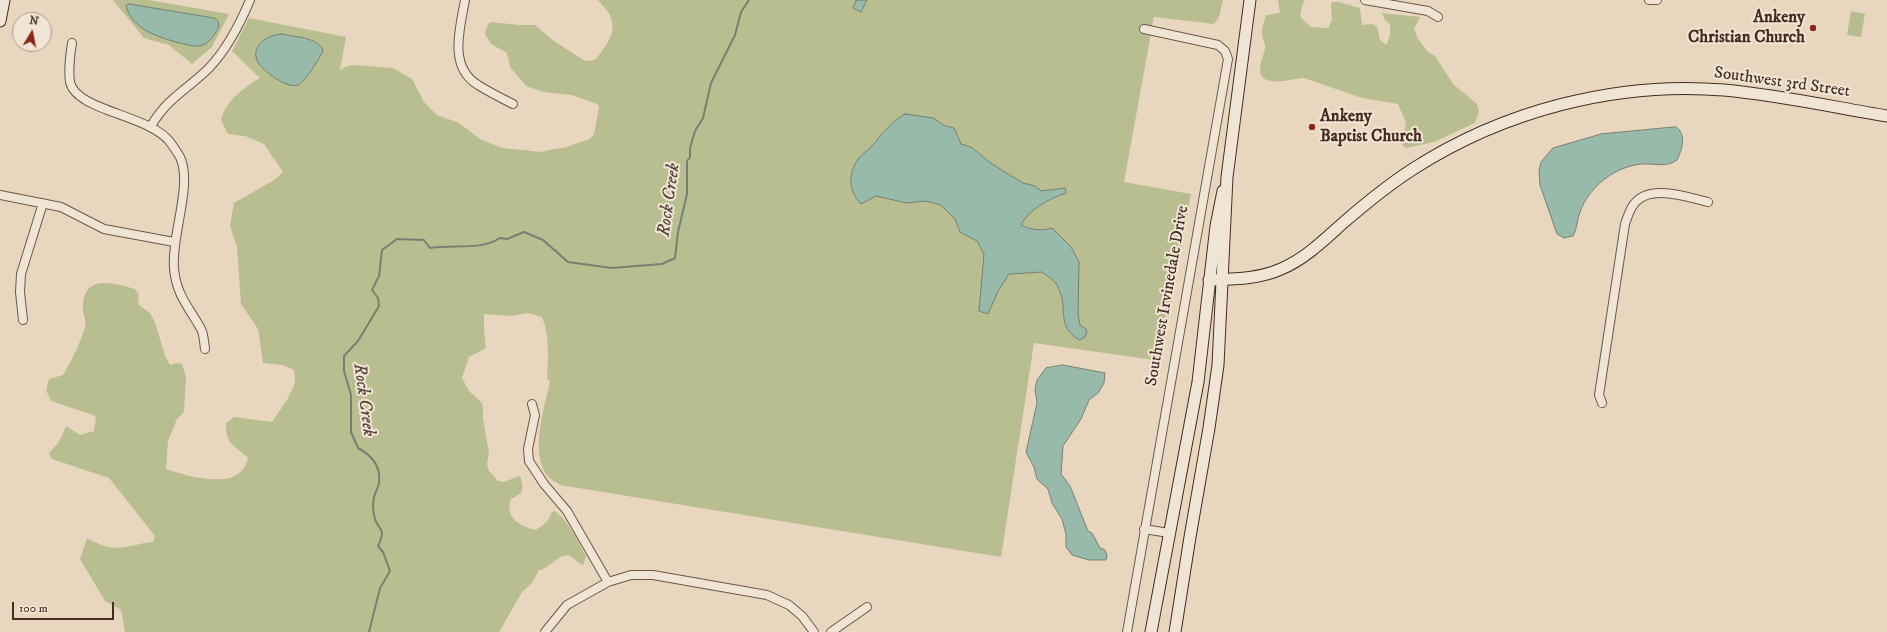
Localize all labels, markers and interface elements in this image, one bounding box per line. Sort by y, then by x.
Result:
place label: Ankeny Christian Church [1688,8,1805,48]
north arrow [12,12,52,52]
text: N [28,13,40,29]
marker: Ankeny Christian Church [1808,23,1818,33]
street label: Southwest 3rd Street [1713,63,1851,103]
place label: Ankeny Baptist Church [1320,107,1422,147]
marker: Ankeny Baptist Church [1307,122,1317,132]
water label: Rock Creek [654,162,686,238]
street label: Southwest Irvinedale Drive [1142,204,1194,388]
water label: Rock Creek [347,362,379,438]
scale bar [14,594,116,620]
text: 100 m [19,601,48,616]

